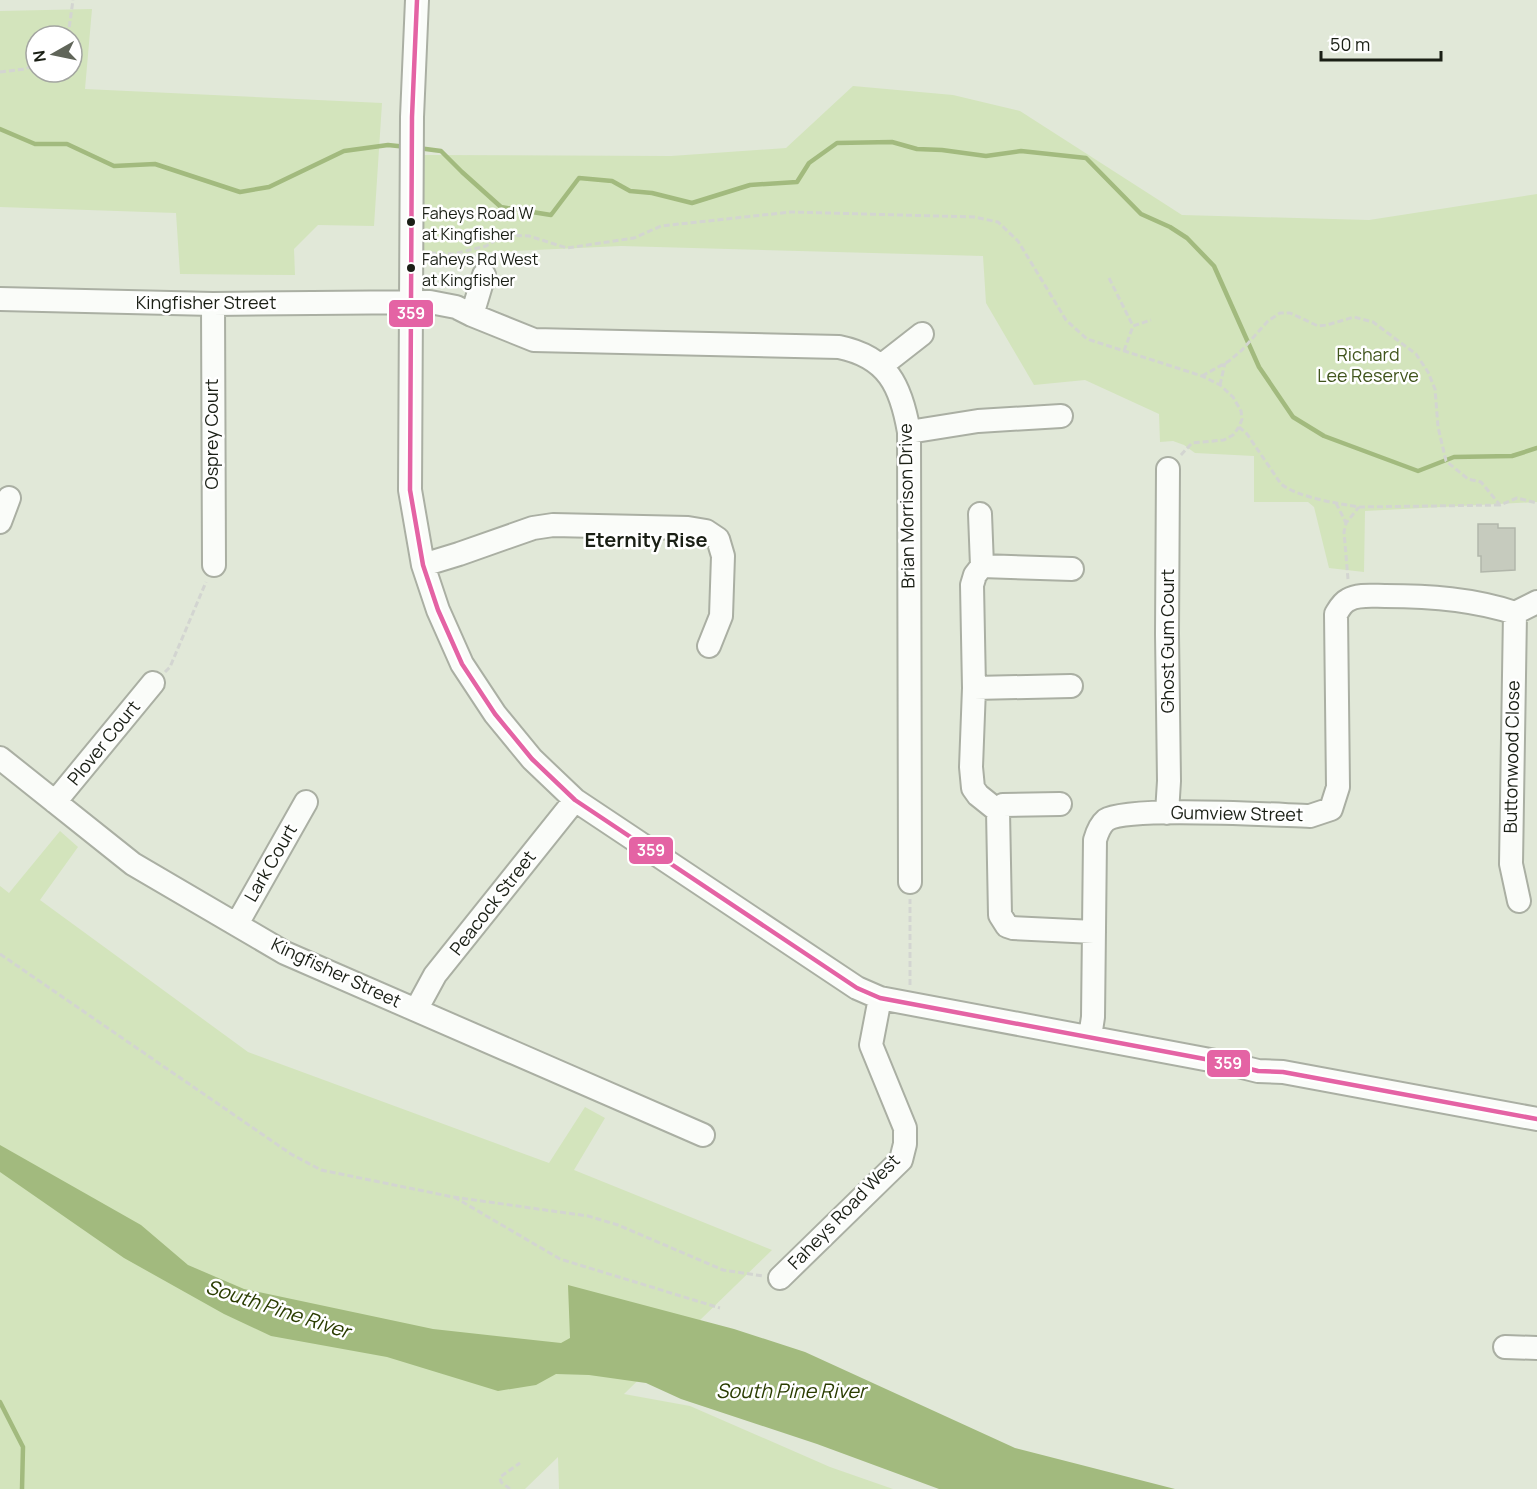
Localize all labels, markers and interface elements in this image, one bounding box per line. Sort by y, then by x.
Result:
north arrow [24,24,84,84]
scale bar [1321,24,1441,62]
text: 50 m [1330,32,1370,56]
text: N [27,49,51,64]
place label: Faheys Road W at Kingfisher [422,202,533,245]
marker: Faheys Road W at Kingfisher [405,216,417,228]
place label: Faheys Rd West at Kingfisher [422,248,538,291]
marker: Faheys Rd West at Kingfisher [405,262,417,274]
street label: Kingfisher Street [136,290,276,314]
line badge: 359 [388,299,434,328]
text: 359 [397,302,425,324]
park label: Richard Lee Reserve [1317,342,1419,387]
street label: Osprey Court [199,379,223,489]
street label: Brian Morrison Drive [893,423,919,589]
district label: Eternity Rise [584,526,708,553]
street label: Ghost Gum Court [1155,569,1179,713]
street label: Buttonwood Close [1498,680,1524,834]
street label: Plover Court [62,695,145,790]
street label: Gumview Street [1171,800,1303,826]
street label: Lark Court [238,819,302,906]
line badge: 359 [628,836,674,865]
text: 359 [637,839,665,861]
street label: Peacock Street [444,845,541,960]
street label: Kingfisher Street [268,931,405,1013]
line badge: 359 [1206,1049,1251,1078]
text: 359 [1214,1052,1242,1074]
street label: Faheys Road West [782,1148,905,1274]
water label: South Pine River [203,1272,356,1345]
water label: South Pine River [716,1377,869,1404]

